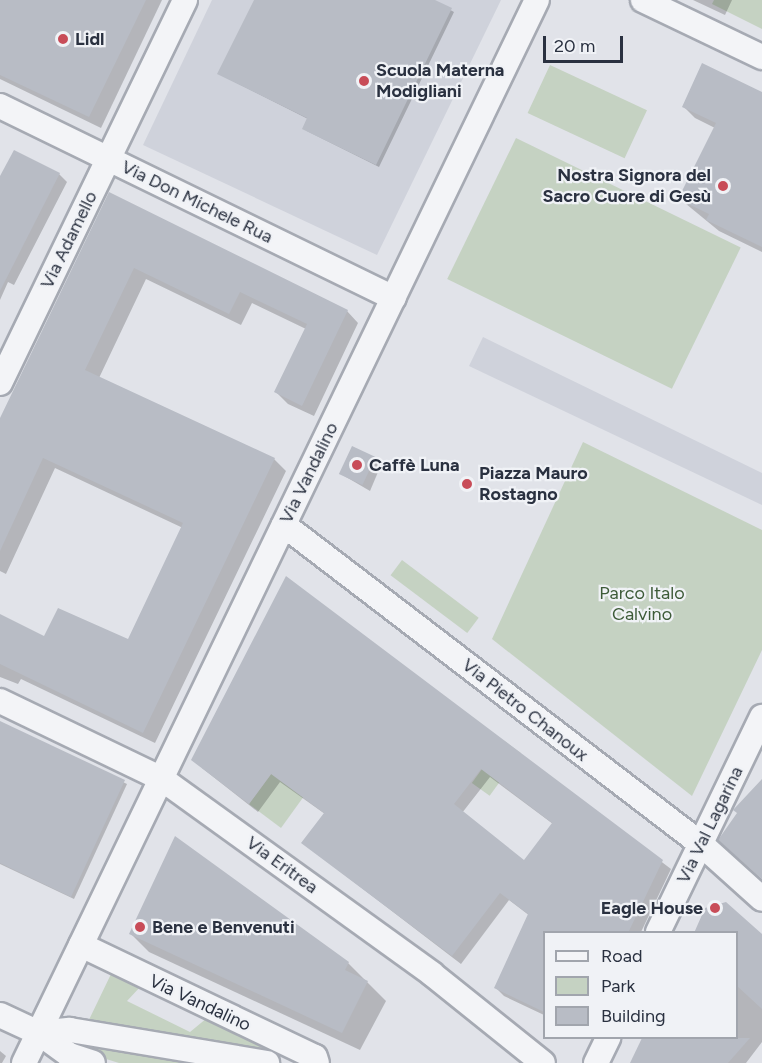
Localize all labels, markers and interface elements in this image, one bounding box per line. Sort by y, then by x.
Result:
scale bar [546,24,626,62]
place label: Lidl [75,28,105,50]
marker: Lidl [56,32,70,46]
text: 20 m [554,35,595,57]
place label: Scuola Materna Modigliani [376,60,504,103]
marker: Scuola Materna Modigliani [357,74,371,88]
street label: Via Don Michele Rua [118,156,276,248]
place label: Nostra Signora del Sacro Cuore di Gesù [543,165,711,207]
marker: Nostra Signora del Sacro Cuore di Gesù [716,179,730,193]
street label: Via Adamello [36,188,102,292]
street label: Via Vandalino [275,419,343,527]
place label: Caffè Luna [369,454,460,476]
marker: Caffè Luna [350,458,364,472]
place label: Piazza Mauro Rostagno [479,463,588,506]
marker: Piazza Mauro Rostagno [460,477,474,491]
park label: Parco Italo Calvino [599,583,685,626]
street label: Via Pietro Chanoux [458,654,592,766]
street label: Via Val Lagarina [672,763,748,887]
street label: Via Eritrea [242,832,322,898]
place label: Eagle House [601,897,703,919]
marker: Eagle House [708,901,722,915]
place label: Bene e Benvenuti [152,916,295,938]
marker: Bene e Benvenuti [133,920,147,934]
legend [543,931,738,1039]
text: Road [601,945,642,967]
street label: Via Vandalino [146,970,254,1036]
text: Park [601,975,635,997]
text: Building [601,1005,666,1027]

